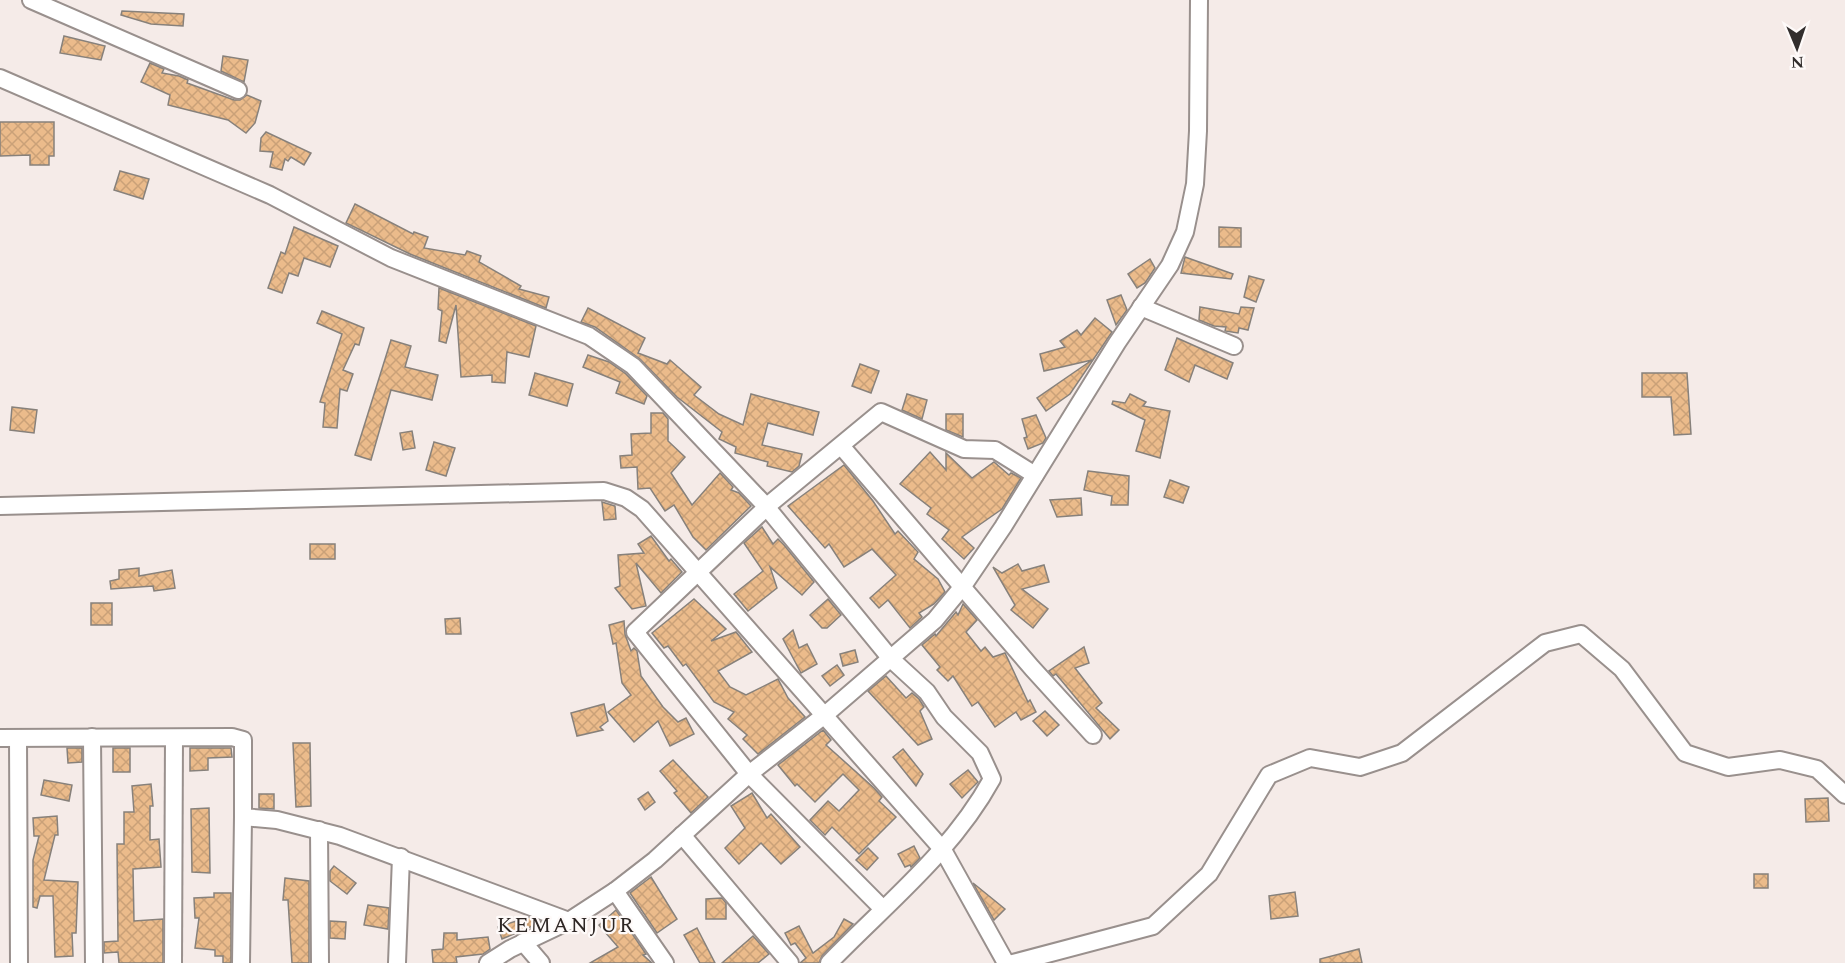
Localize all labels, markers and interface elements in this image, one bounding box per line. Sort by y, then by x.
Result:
north arrow [1767,18,1827,78]
text: N [1791,50,1804,74]
district label: KEMANJUR [497,909,635,942]

